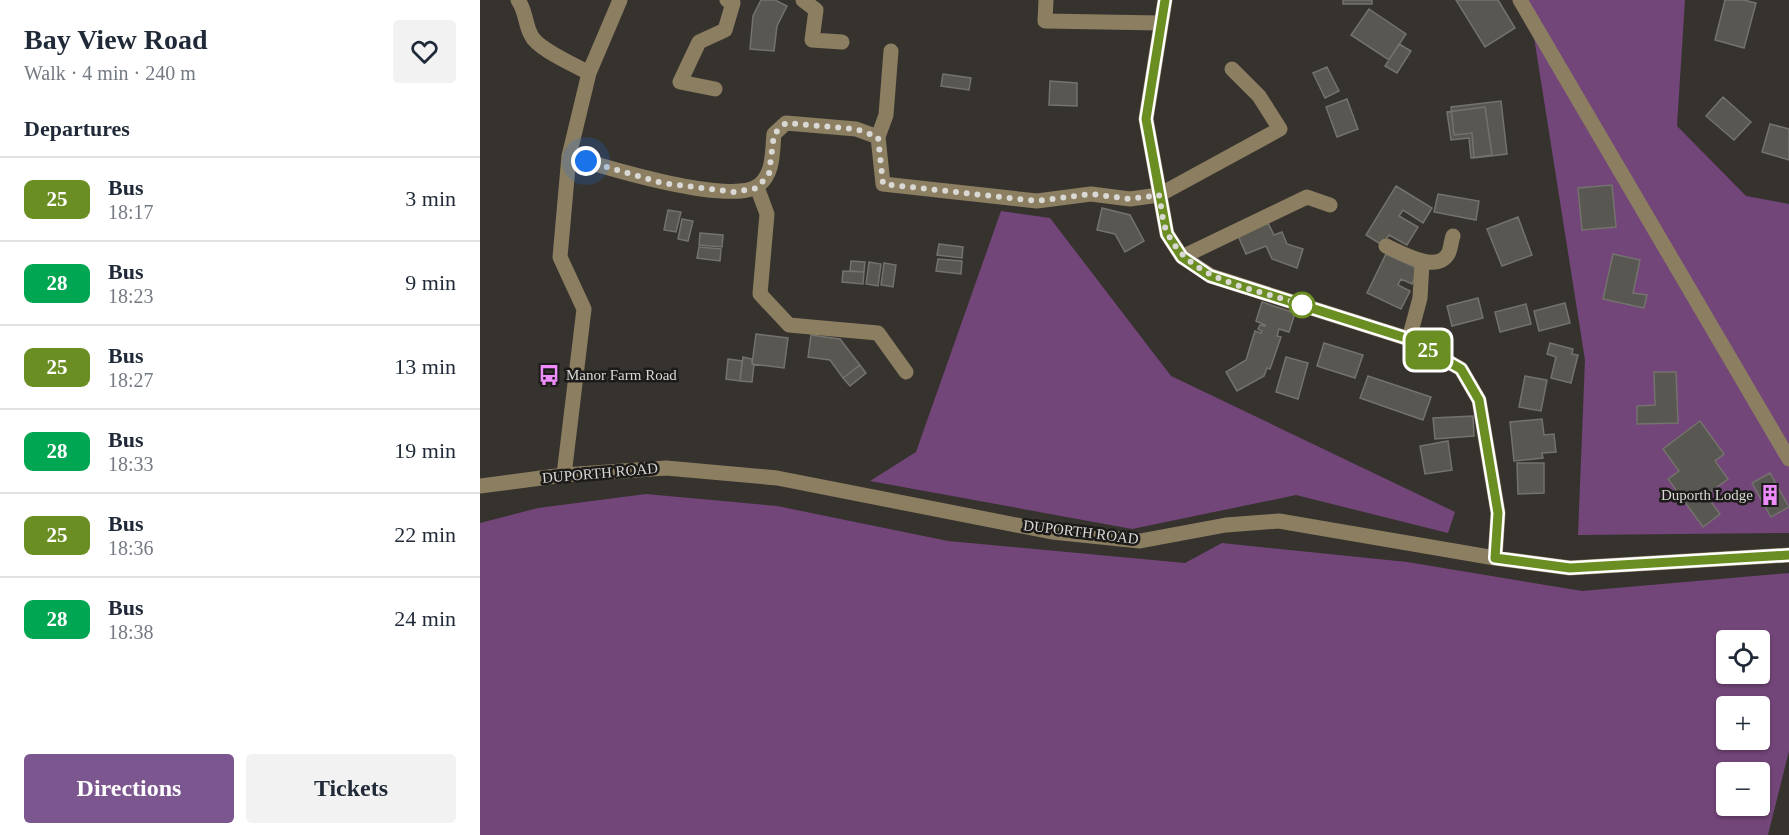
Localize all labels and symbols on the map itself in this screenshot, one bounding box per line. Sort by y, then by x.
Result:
your location [571,146,601,176]
unlabelled marker [1289,292,1315,318]
line badge: 25 [1401,330,1455,370]
bus stop icon: Manor Farm Road [537,363,561,387]
place label: Manor Farm Road [566,367,677,383]
street label: DUPORTH ROAD [541,460,659,486]
building icon: Duporth Lodge [1758,483,1782,507]
place label: Duporth Lodge [1661,487,1753,503]
street label: DUPORTH ROAD [1022,517,1140,547]

